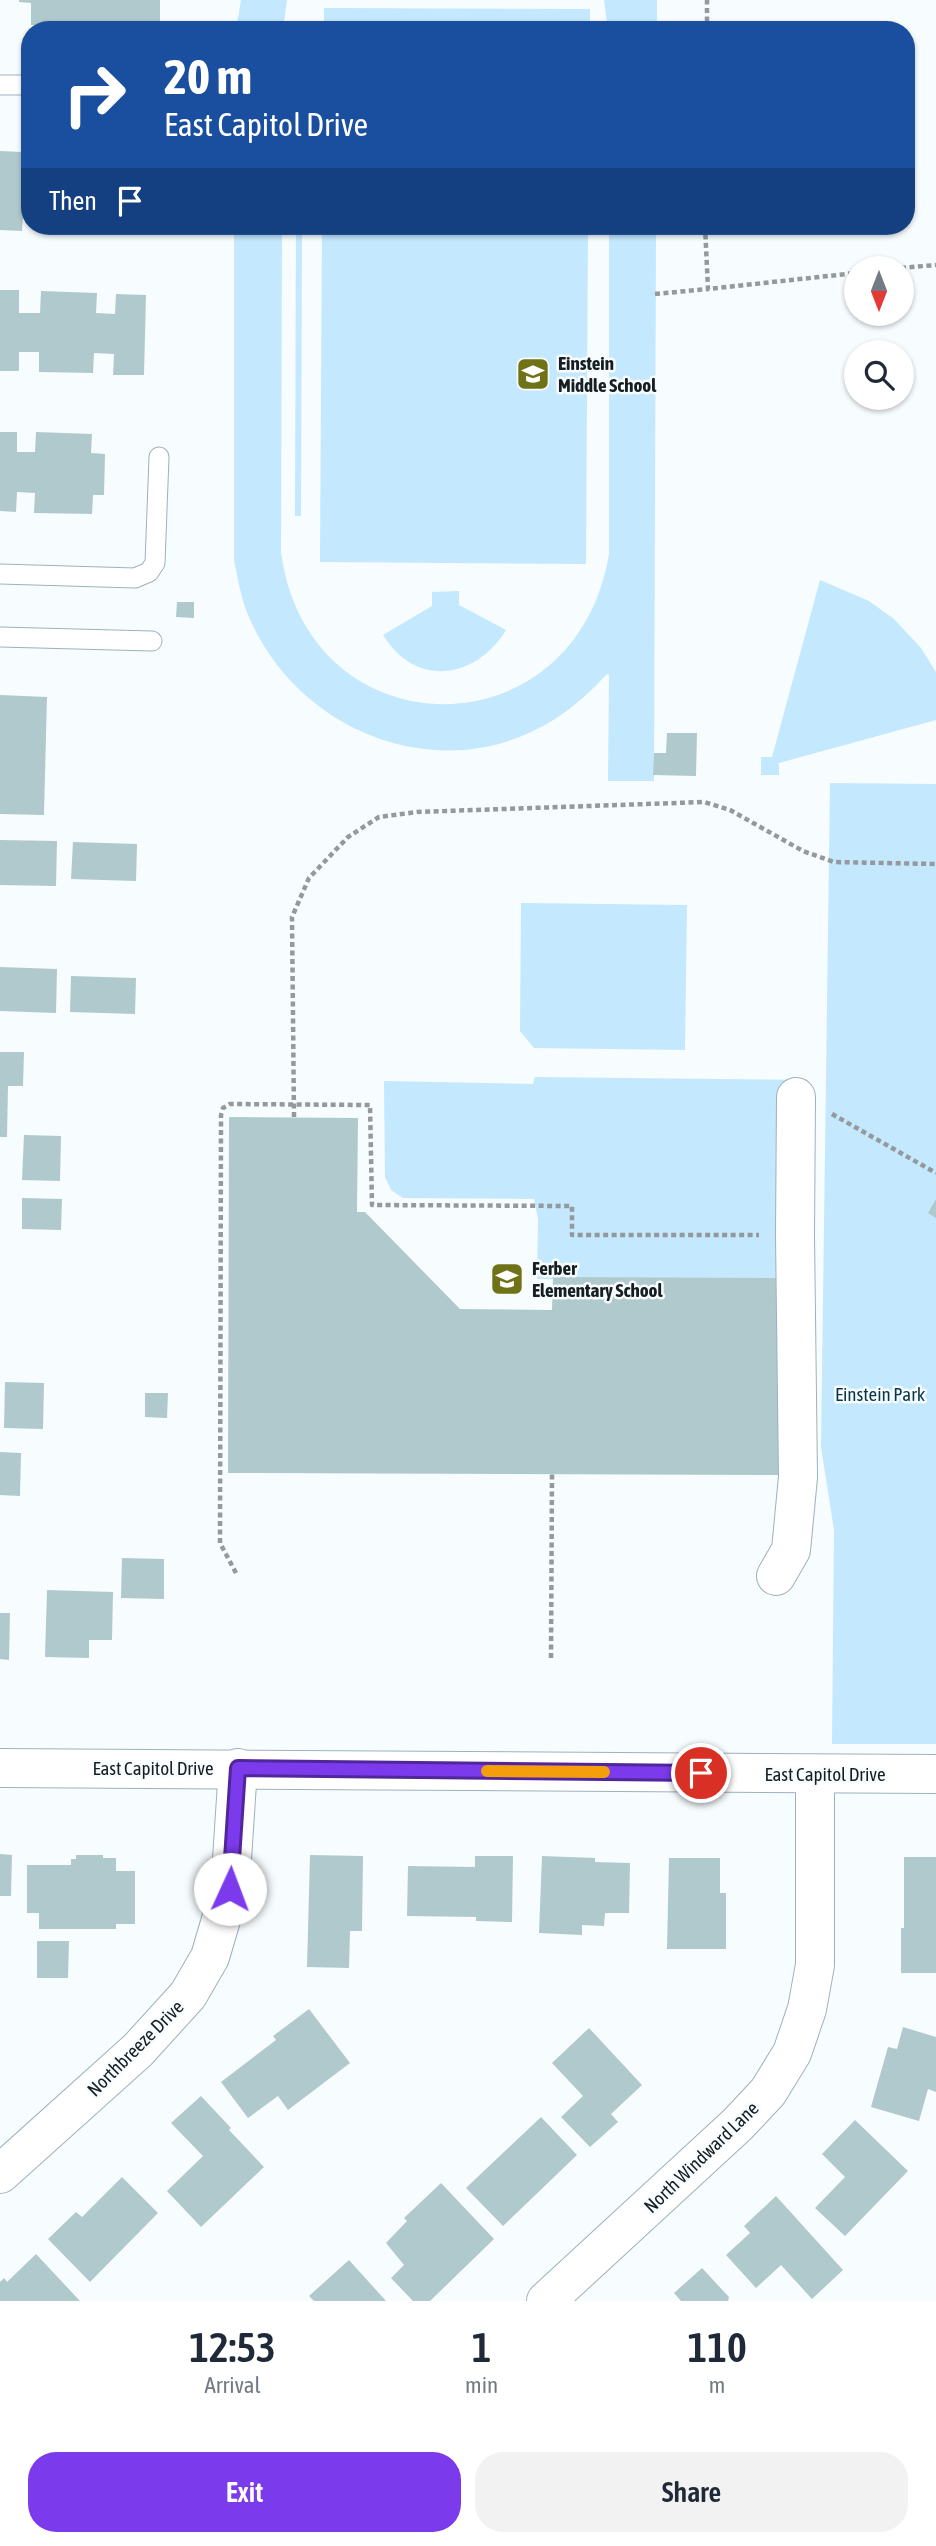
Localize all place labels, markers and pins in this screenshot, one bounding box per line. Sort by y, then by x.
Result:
place label: Einstein Middle School [558,352,657,396]
school or university icon: Einstein Middle School [514,355,552,393]
place label: Ferber Elementary School [532,1257,664,1301]
school or university icon: Ferber Elementary School [488,1260,526,1298]
pin [671,1743,731,1803]

